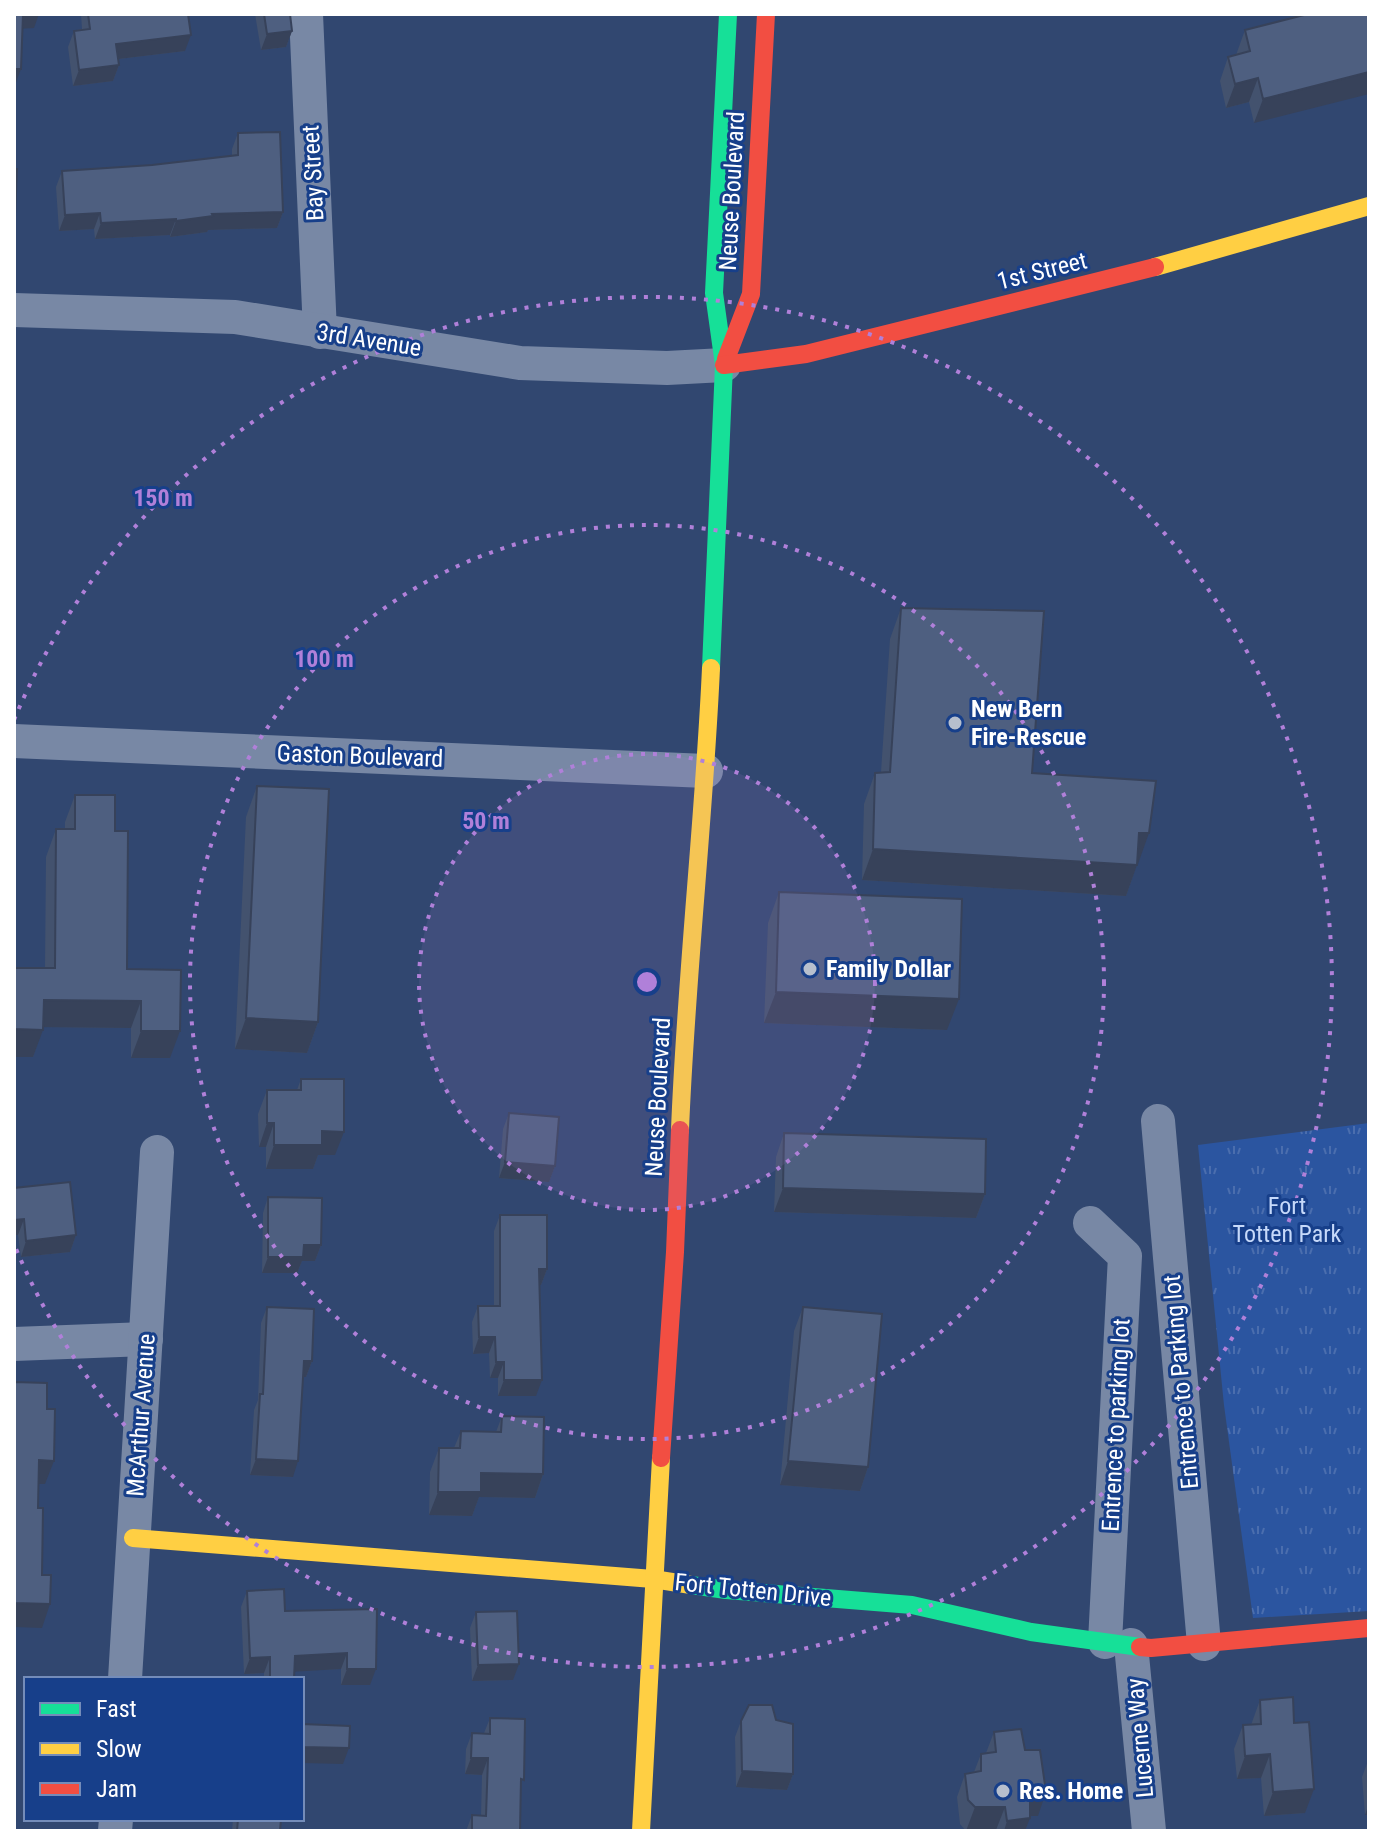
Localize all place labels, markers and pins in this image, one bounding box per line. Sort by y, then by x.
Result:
place label: New Bern Fire-Rescue [971,695,1086,751]
marker: New Bern Fire-Rescue [946,714,964,732]
place label: Family Dollar [826,955,951,983]
marker: Family Dollar [801,960,819,978]
centre of rings [633,968,661,996]
place label: Res. Home [1019,1777,1123,1805]
marker: Res. Home [994,1782,1012,1800]

